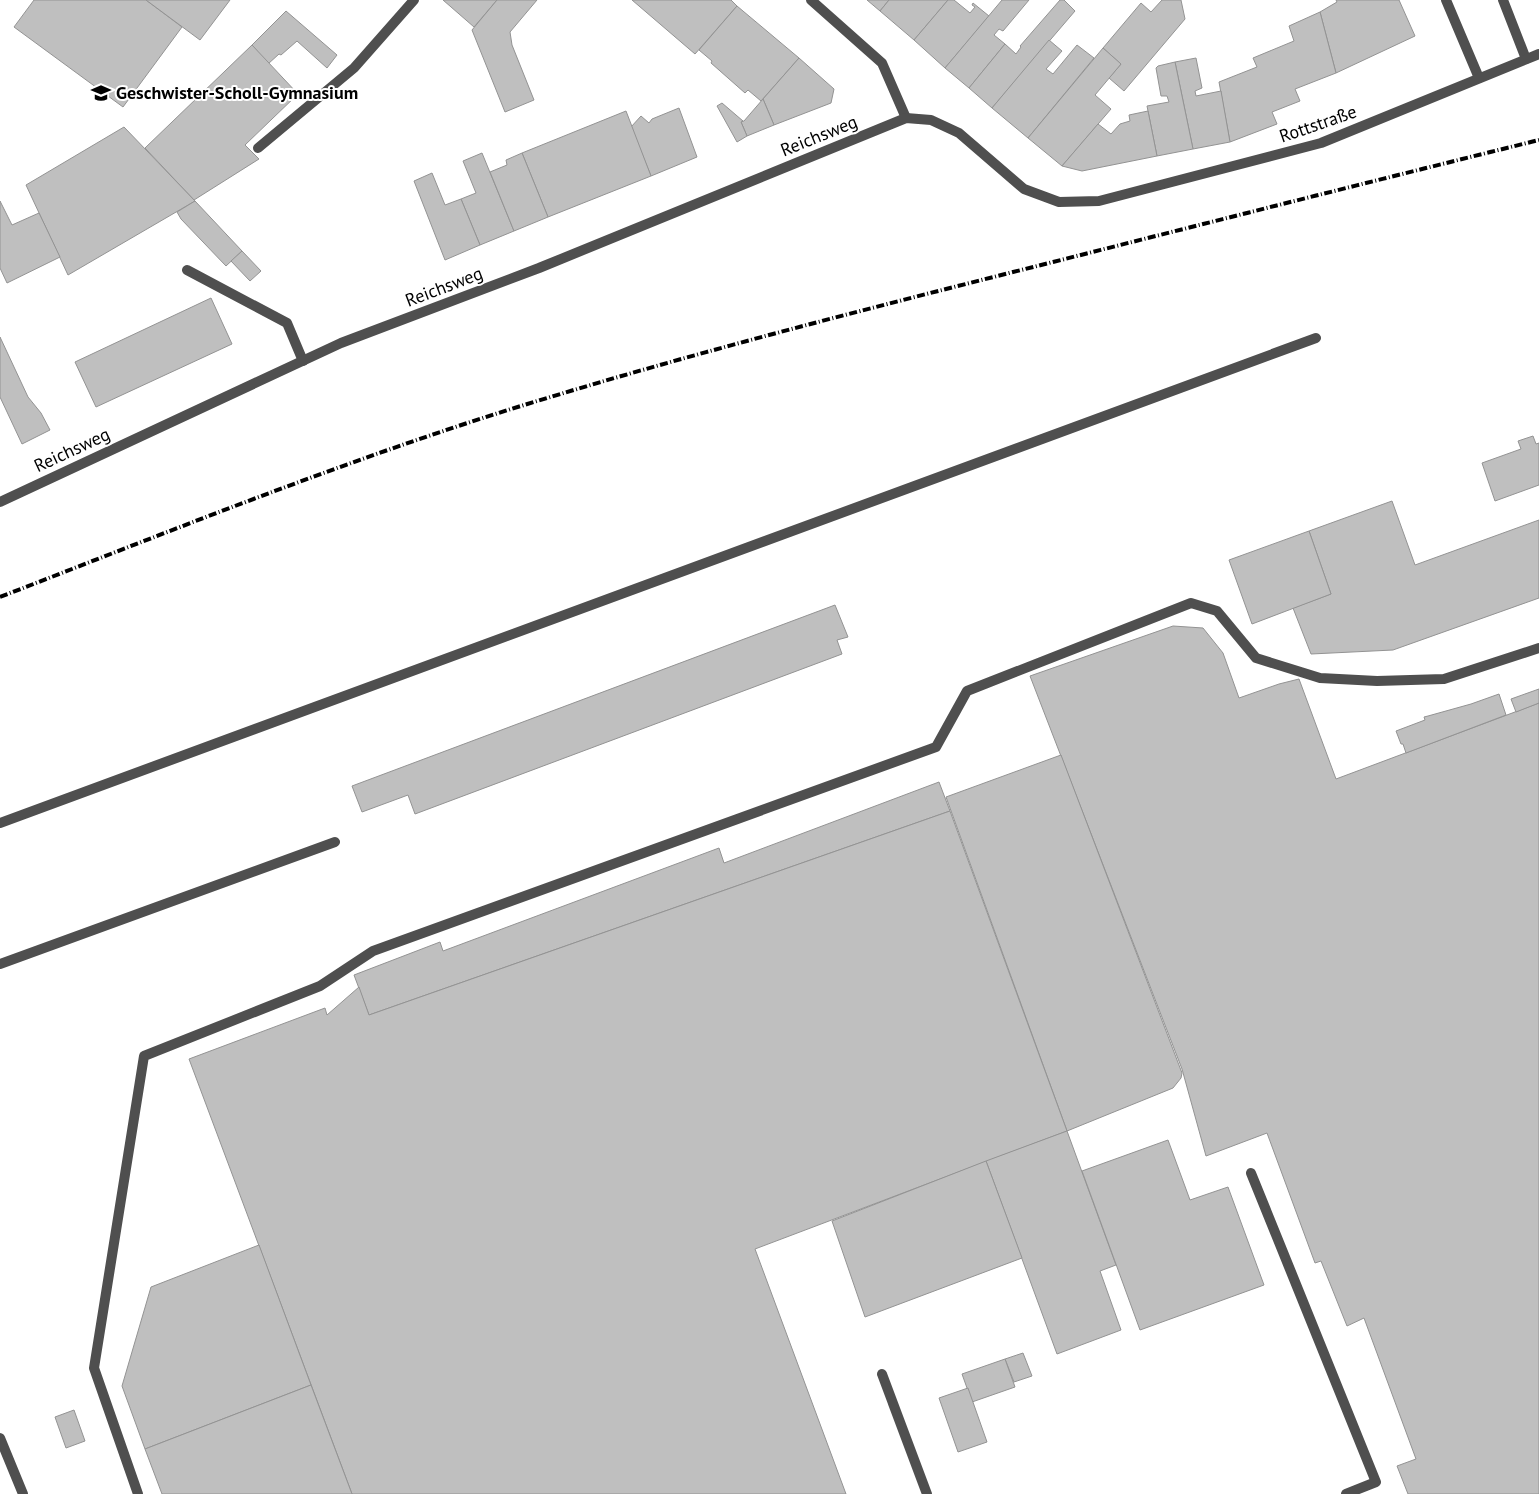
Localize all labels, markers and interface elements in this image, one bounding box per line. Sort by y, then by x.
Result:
place label: Geschwister-Scholl-Gymnasium [116,81,358,104]
school or university icon: Geschwister-Scholl-Gymnasium [90,82,112,104]
street label: Rottstraße [1276,100,1360,147]
street label: Reichsweg [777,110,861,161]
street label: Reichsweg [402,261,486,312]
street label: Reichsweg [30,422,113,477]

